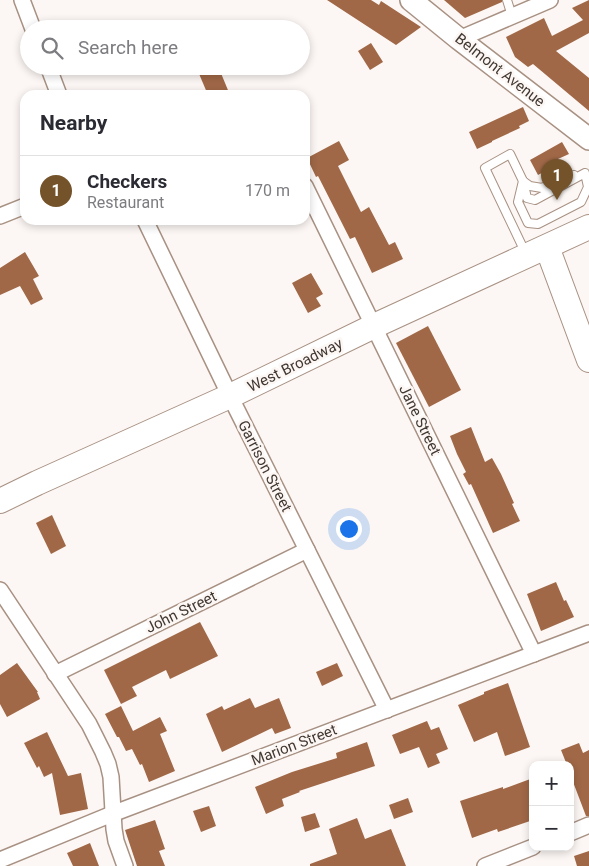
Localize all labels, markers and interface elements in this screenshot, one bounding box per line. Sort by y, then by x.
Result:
search box [20,20,310,75]
street label: Belmont Avenue [452,29,548,111]
icon: search [38,34,66,62]
text: Search here [78,36,178,59]
text: Nearby [40,111,107,135]
pin: 1 [541,159,573,200]
text: Checkers [87,170,167,193]
text: 1 [51,181,61,200]
text: 170 m [245,181,290,200]
text: Restaurant [87,193,164,212]
street label: West Broadway [245,334,345,396]
street label: Jane Street [395,382,445,458]
street label: Garrison Street [234,417,296,515]
your location [336,516,362,542]
street label: John Street [143,587,219,637]
street label: Marion Street [249,720,339,770]
map controls [529,761,574,851]
button: + [529,761,574,806]
button: − [529,806,574,851]

